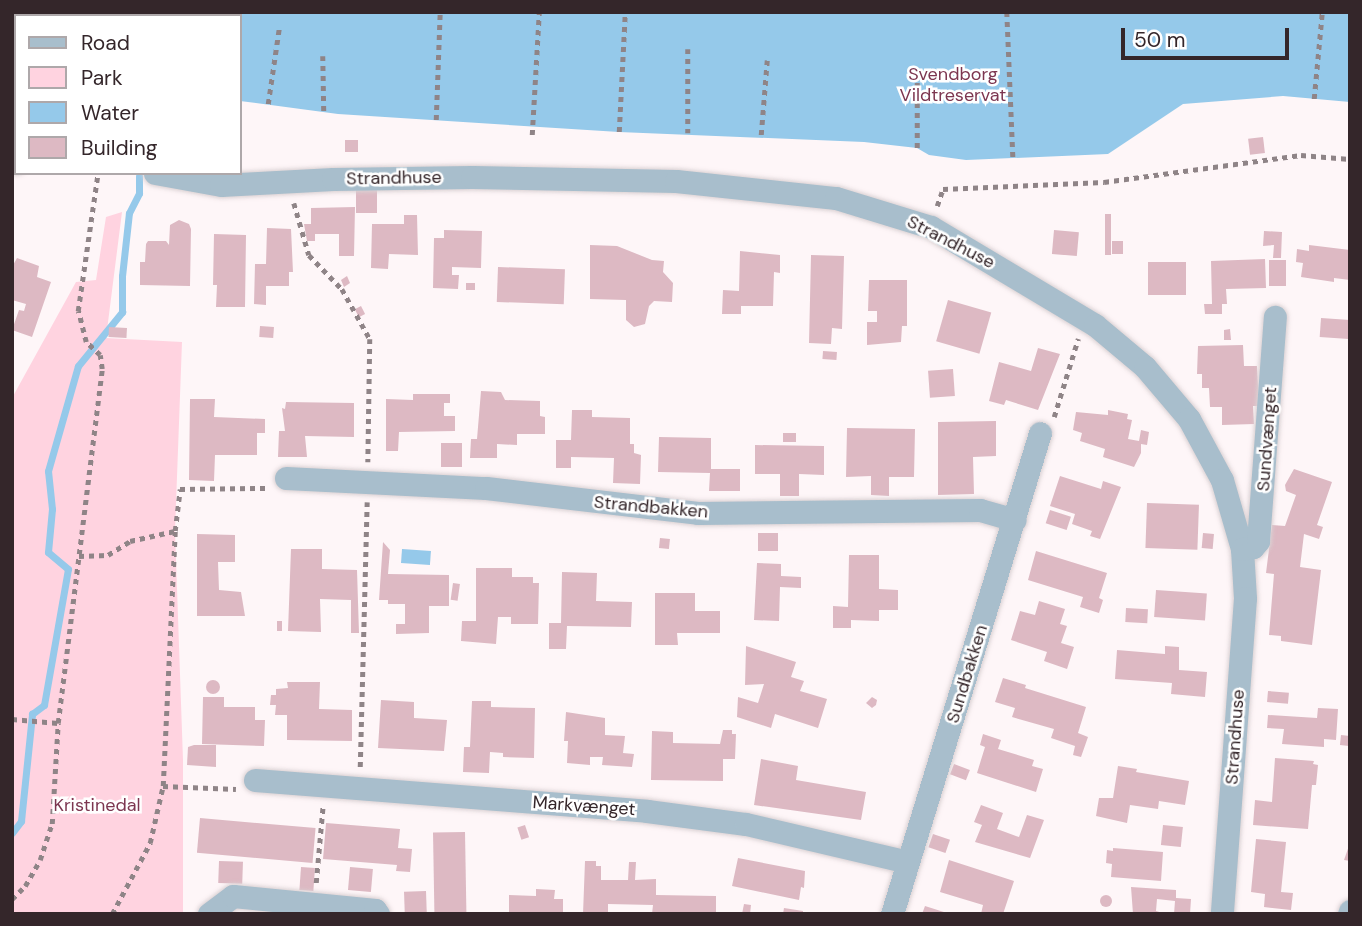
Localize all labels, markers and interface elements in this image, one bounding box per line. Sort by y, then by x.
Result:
legend [14,14,242,175]
scale bar [1124,14,1292,58]
text: 50 m [1134,26,1185,54]
text: Road [81,29,130,57]
text: Park [81,64,122,92]
park label: Svendborg Vildtreservat [900,64,1006,106]
text: Water [81,99,139,127]
text: Building [81,134,157,162]
street label: Strandhuse [346,166,442,190]
street label: Strandhuse [904,211,998,273]
street label: Sundvænget [1253,386,1281,492]
street label: Strandbakken [593,491,709,523]
street label: Sundbakken [942,622,992,726]
street label: Strandhuse [1221,689,1249,785]
street label: Markvænget [532,792,636,820]
park label: Kristinedal [53,794,141,816]

